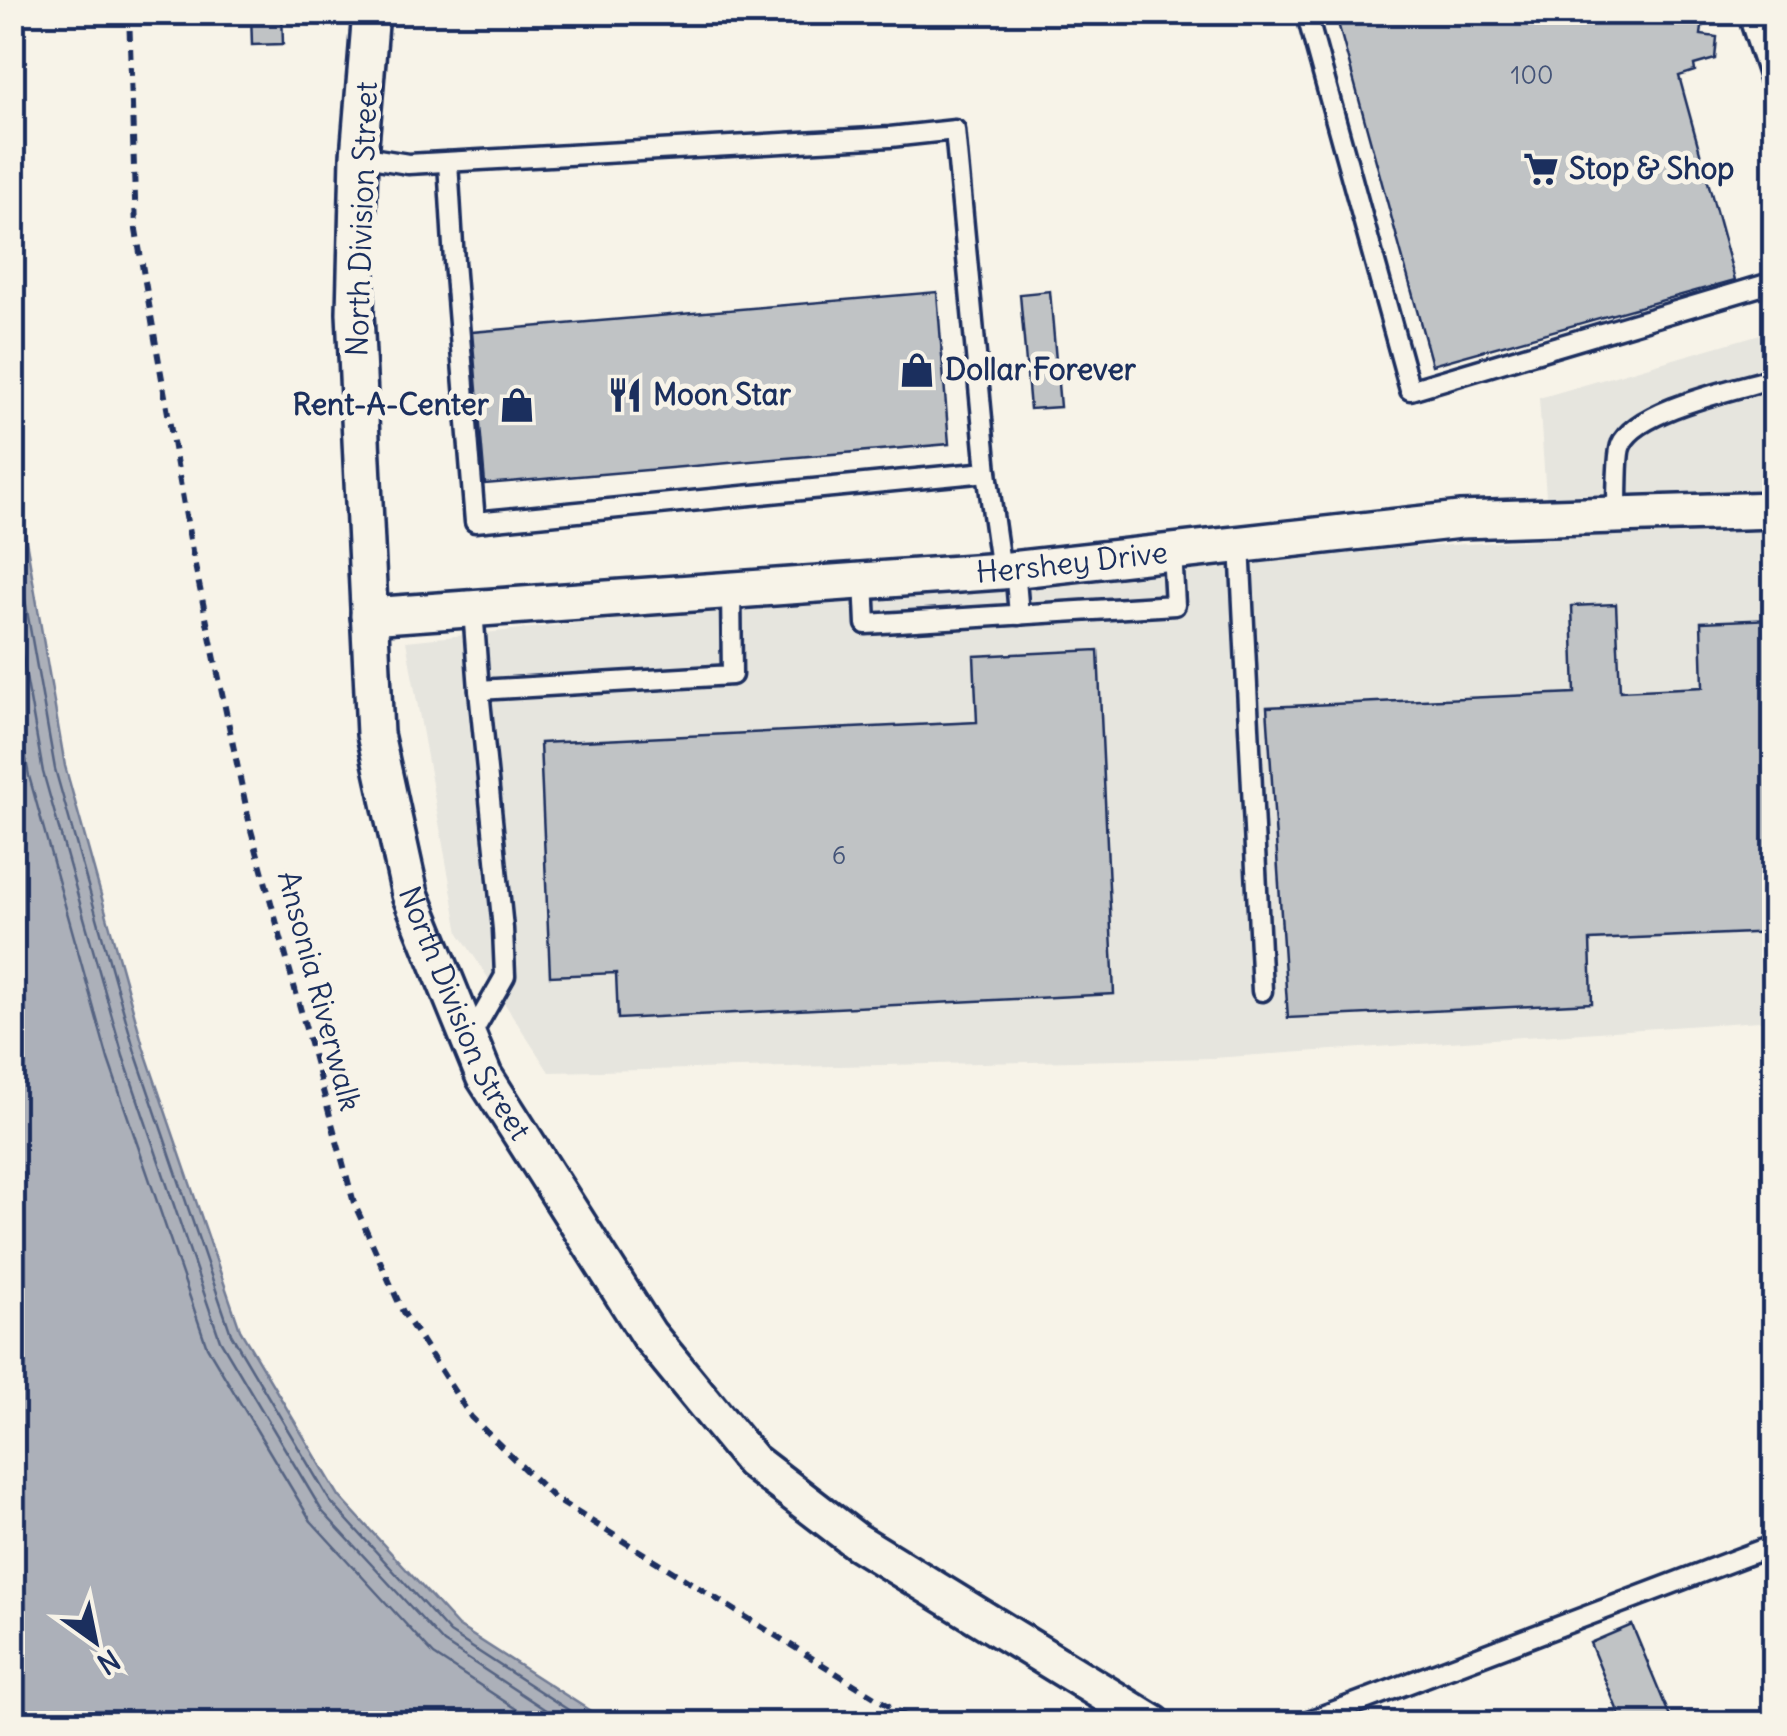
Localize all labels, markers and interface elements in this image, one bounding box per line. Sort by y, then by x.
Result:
house number: 100 [1511,59,1553,91]
street label: North Division Street [337,81,385,357]
place label: Stop & Shop [1569,149,1734,187]
supermarket icon: Stop & Shop [1522,150,1560,188]
place label: Dollar Forever [945,350,1137,388]
shop icon: Dollar Forever [898,351,936,389]
place label: Moon Star [653,375,792,413]
restaurant icon: Moon Star [606,376,644,414]
place label: Rent-A-Center [292,385,490,423]
shop icon: Rent-A-Center [498,386,536,424]
street label: Hershey Drive [975,533,1169,591]
house number: 6 [832,839,846,871]
street label: Ansonia Riverwalk [270,867,370,1115]
street label: North Division Street [391,880,540,1147]
north arrow [45,1591,145,1691]
text: N [91,1642,127,1682]

